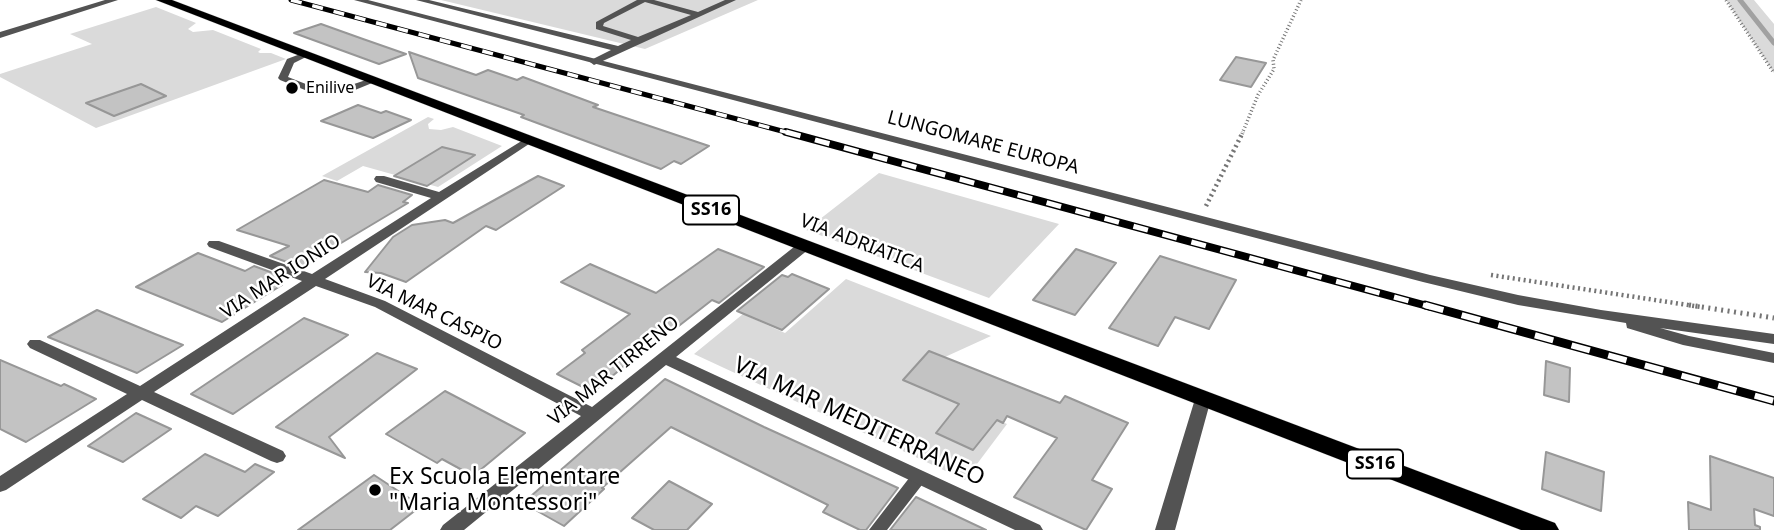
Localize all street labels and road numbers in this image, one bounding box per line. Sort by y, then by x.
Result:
street label: LUNGOMARE EUROPA [885,106,1081,180]
road number: SS16 [683,196,739,224]
street label: VIA ADRIATICA [797,210,927,278]
street label: VIA MAR IONIO [217,230,345,324]
street label: VIA MAR CASPIO [362,270,506,356]
street label: VIA MAR TIRRENO [544,311,684,431]
street label: VIA MAR MEDITERRANEO [729,352,989,492]
road number: SS16 [1347,450,1403,478]

